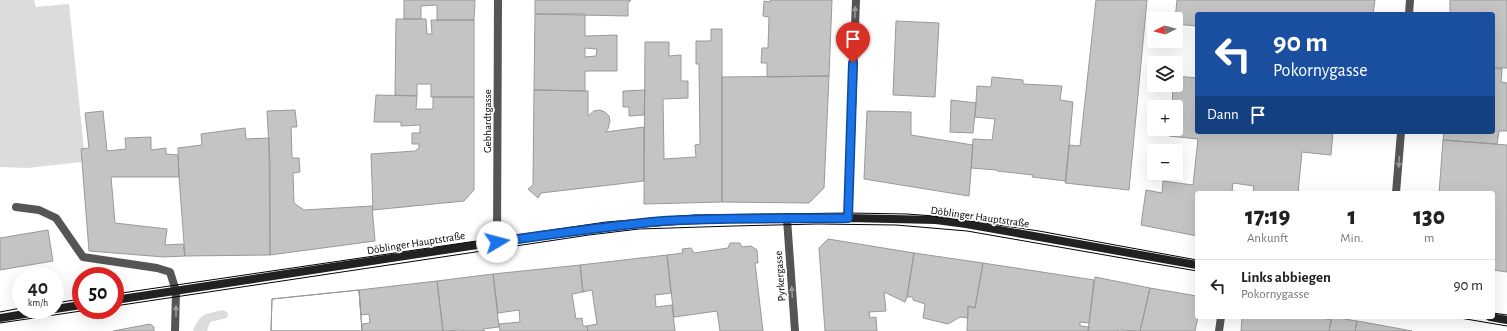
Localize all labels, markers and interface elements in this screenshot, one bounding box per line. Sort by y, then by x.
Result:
one-way arrow [852,5,858,18]
north arrow [1147,12,1183,48]
map controls [1147,12,1183,180]
pin [836,22,870,63]
icon: arrive [842,28,864,50]
icon: left [1207,28,1259,80]
text: 90 m [1273,29,1328,57]
button: layers [1147,56,1183,92]
text: Pokornygasse [1273,62,1368,80]
street label: Gebhardtgasse [482,89,493,153]
button: + [1147,100,1183,136]
icon: arrive [1247,104,1269,126]
text: Dann [1207,107,1239,122]
button: − [1147,144,1183,180]
one-way arrow [1395,156,1402,169]
street label: Döblinger Hauptstraße [930,205,1030,229]
text: 17:19 [1245,205,1290,229]
text: 1 [1347,205,1356,229]
text: 130 [1413,205,1445,229]
position arrow [476,221,518,263]
street label: Döblinger Hauptstraße [366,230,466,256]
text: Ankunft [1247,232,1288,245]
text: Min. [1340,232,1363,245]
text: m [1424,232,1434,245]
street label: Pyrkergasse [773,250,787,302]
speed limit sign: 50 [72,267,124,319]
text: Links abbiegen [1241,270,1331,285]
icon: left [1207,275,1229,297]
text: 40 [28,278,48,298]
text: 90 m [1454,278,1483,293]
one-way arrow [788,286,795,298]
text: Pokornygasse [1241,288,1309,301]
text: km/h [28,298,48,308]
one-way arrow [173,304,179,317]

